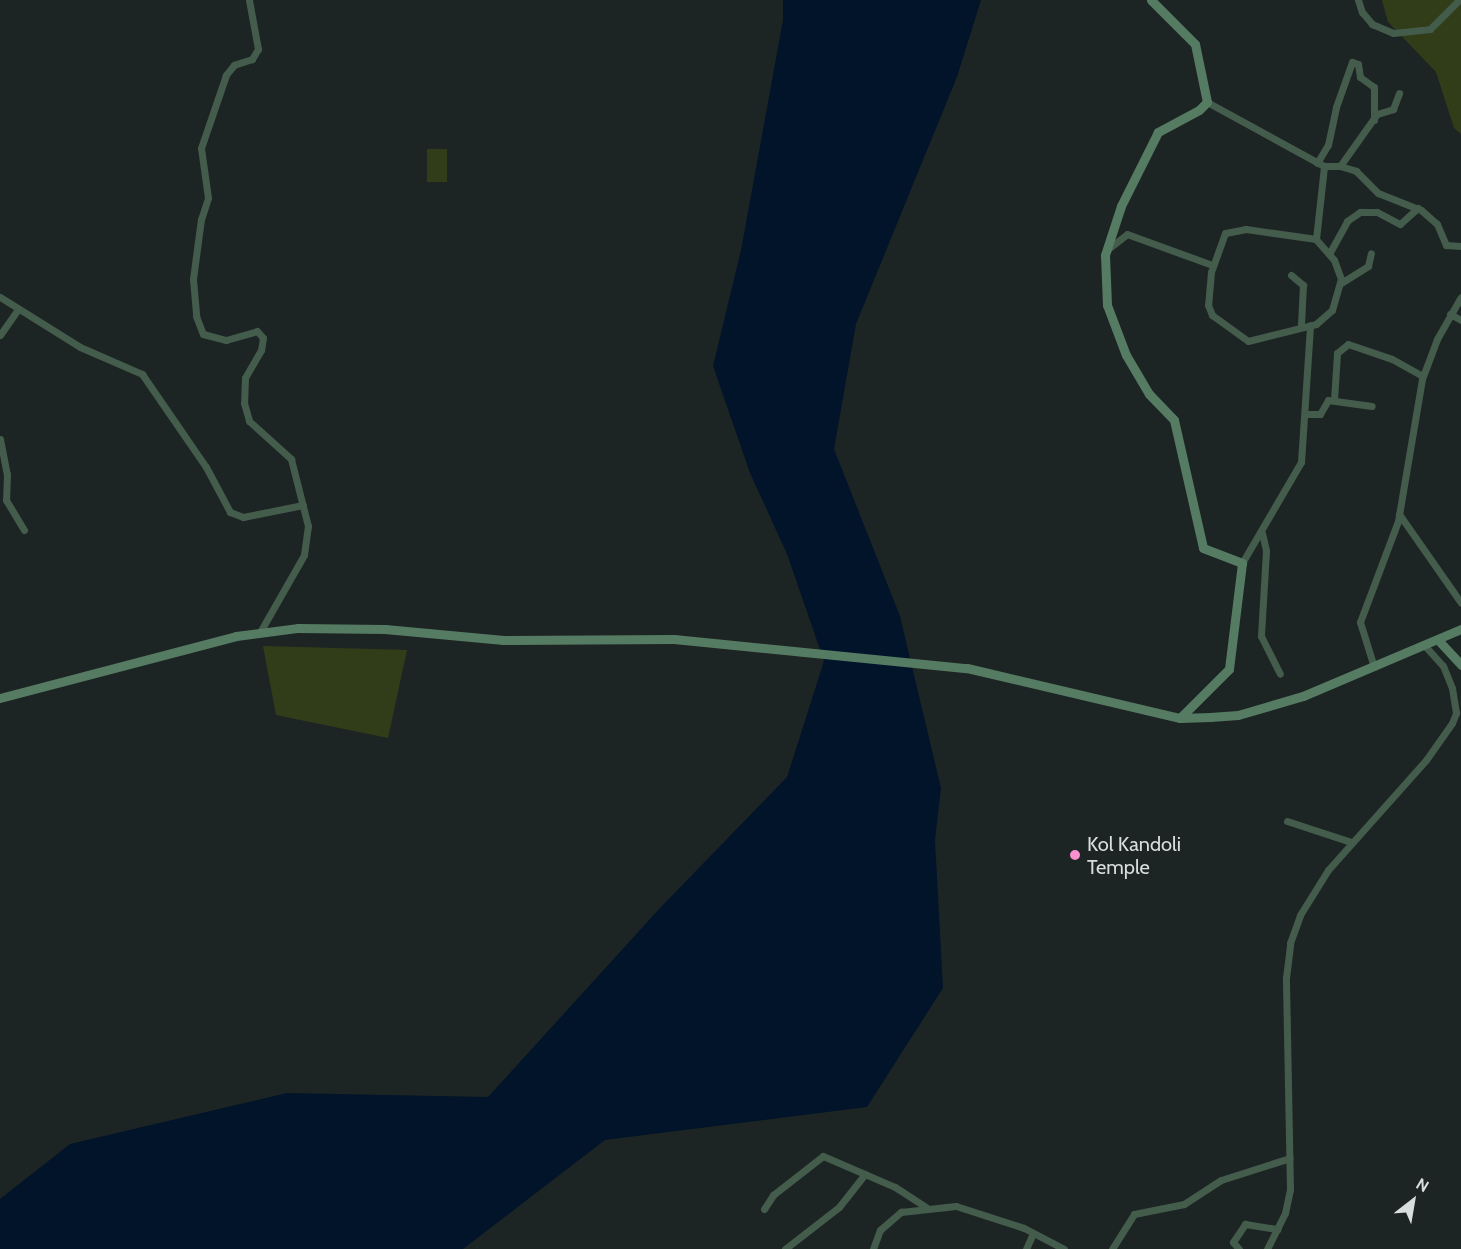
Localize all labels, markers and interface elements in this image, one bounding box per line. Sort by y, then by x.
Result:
place label: Kol Kandoli Temple [1087,832,1181,879]
marker: Kol Kandoli Temple [1068,848,1082,862]
north arrow [1383,1171,1443,1231]
text: N [1413,1174,1432,1196]

